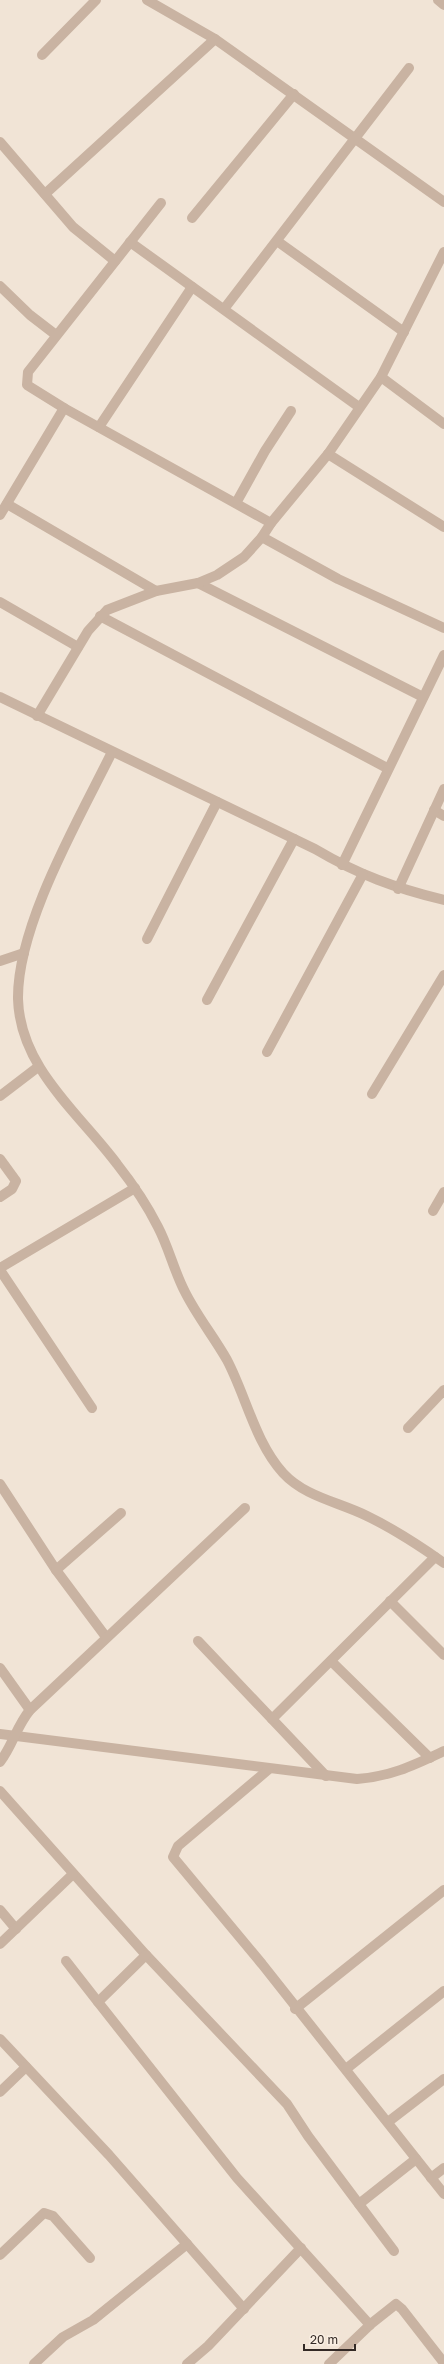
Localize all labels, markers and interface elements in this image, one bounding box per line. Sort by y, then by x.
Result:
scale bar [304,2326,355,2352]
text: 20 m [310,2332,338,2347]

